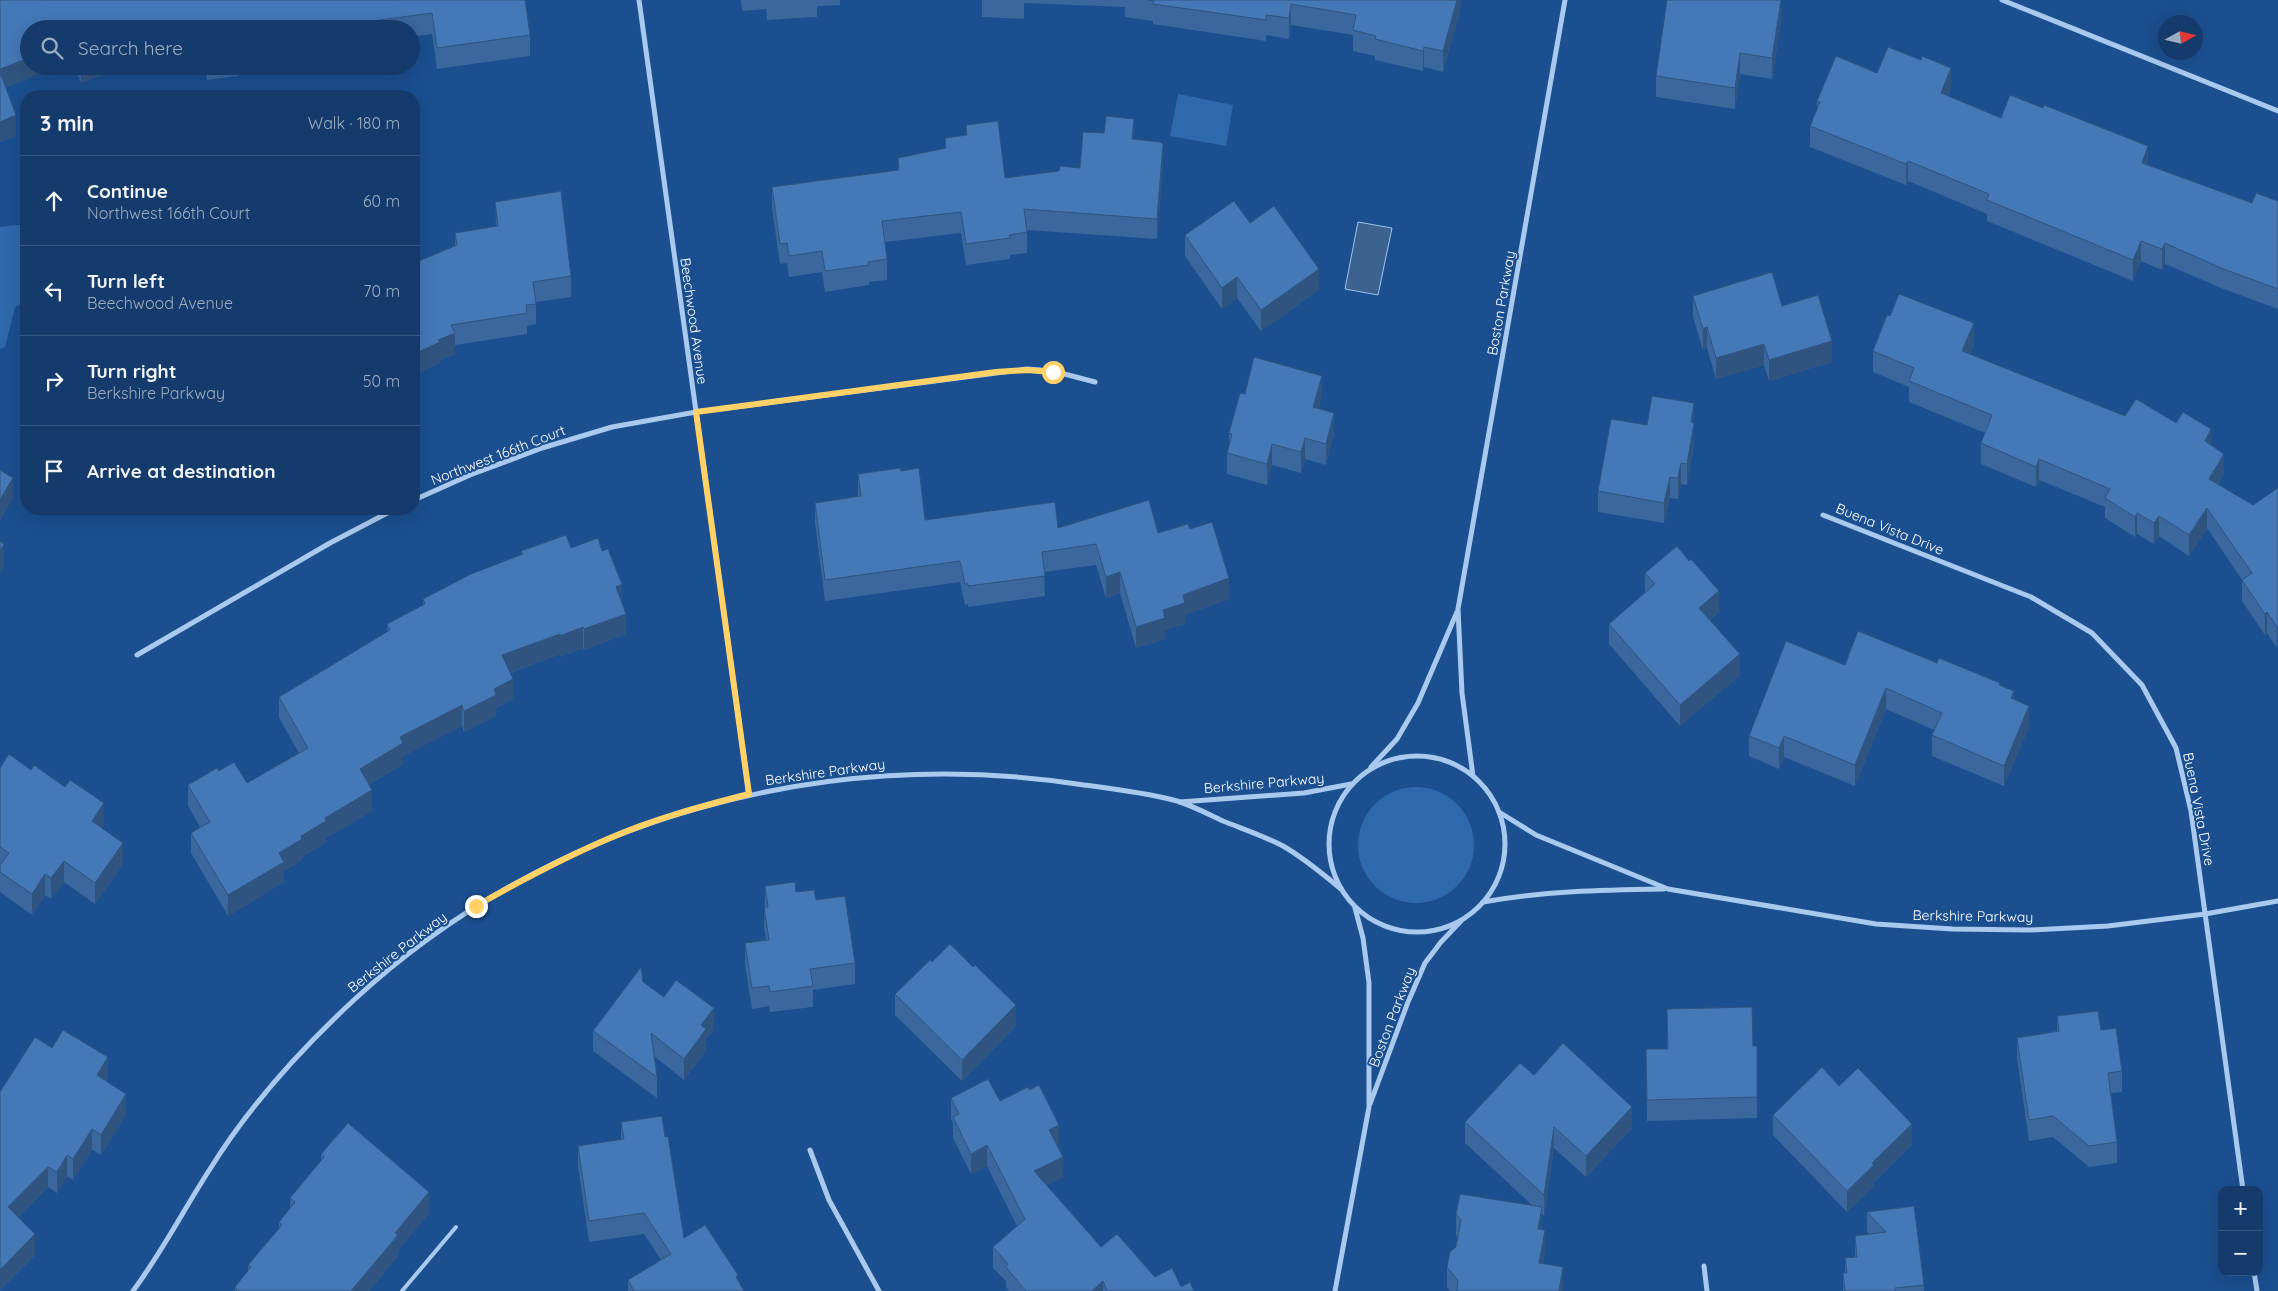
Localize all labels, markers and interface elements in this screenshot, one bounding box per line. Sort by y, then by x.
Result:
north arrow [2158,15,2203,60]
search box [20,20,420,75]
icon: search [38,34,66,62]
text: Search here [78,36,183,60]
text: 3 min [40,110,94,136]
text: Walk · 180 m [308,113,400,133]
text: Continue [87,179,168,203]
icon: ahead [40,187,68,215]
text: 60 m [363,191,400,211]
text: Northwest 166th Court [87,203,250,223]
street label: Boston Parkway [1483,249,1519,357]
street label: Beechwood Avenue [676,256,712,386]
text: Turn left [87,269,165,293]
icon: left [40,277,68,305]
text: 70 m [363,281,400,301]
text: Beechwood Avenue [87,293,233,313]
text: Turn right [87,359,176,383]
route start [1042,361,1065,384]
icon: right [40,367,68,395]
text: 50 m [363,371,400,391]
text: Berkshire Parkway [87,383,225,403]
street label: Northwest 166th Court [428,421,568,489]
icon: arrive [40,457,68,485]
text: Arrive at destination [87,459,276,483]
street label: Buena Vista Drive [1833,499,1947,559]
street label: Buena Vista Drive [2179,751,2219,867]
street label: Berkshire Parkway [764,755,886,789]
street label: Berkshire Parkway [1203,769,1325,797]
route end [465,895,488,918]
street label: Berkshire Parkway [1912,906,2034,926]
street label: Berkshire Parkway [344,908,450,996]
street label: Boston Parkway [1365,964,1419,1070]
map controls [2218,1186,2263,1276]
button: + [2218,1186,2263,1231]
button: − [2218,1231,2263,1276]

